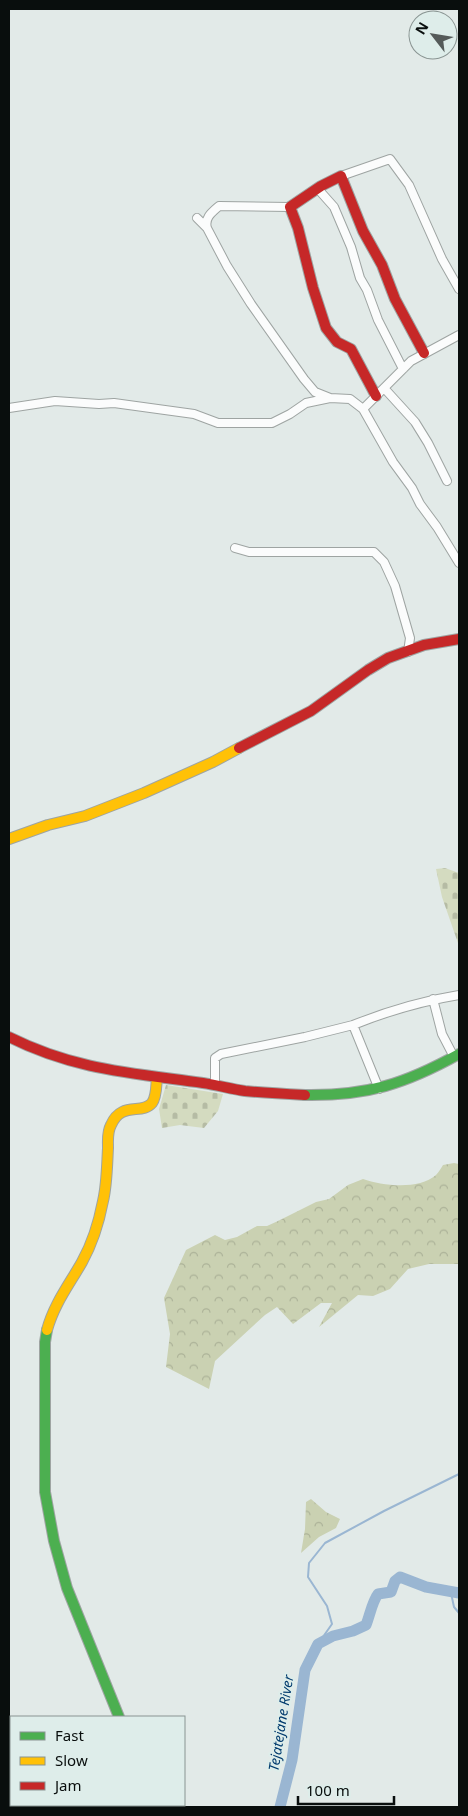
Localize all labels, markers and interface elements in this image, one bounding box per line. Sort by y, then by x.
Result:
north arrow [408,10,458,60]
text: N [410,18,433,38]
water label: Tejatejane River [264,1673,298,1772]
legend [10,1716,185,1806]
text: Fast [55,1725,84,1745]
text: Slow [55,1750,88,1770]
scale bar [298,1774,394,1806]
text: Jam [53,1775,82,1795]
text: 100 m [306,1780,350,1800]

